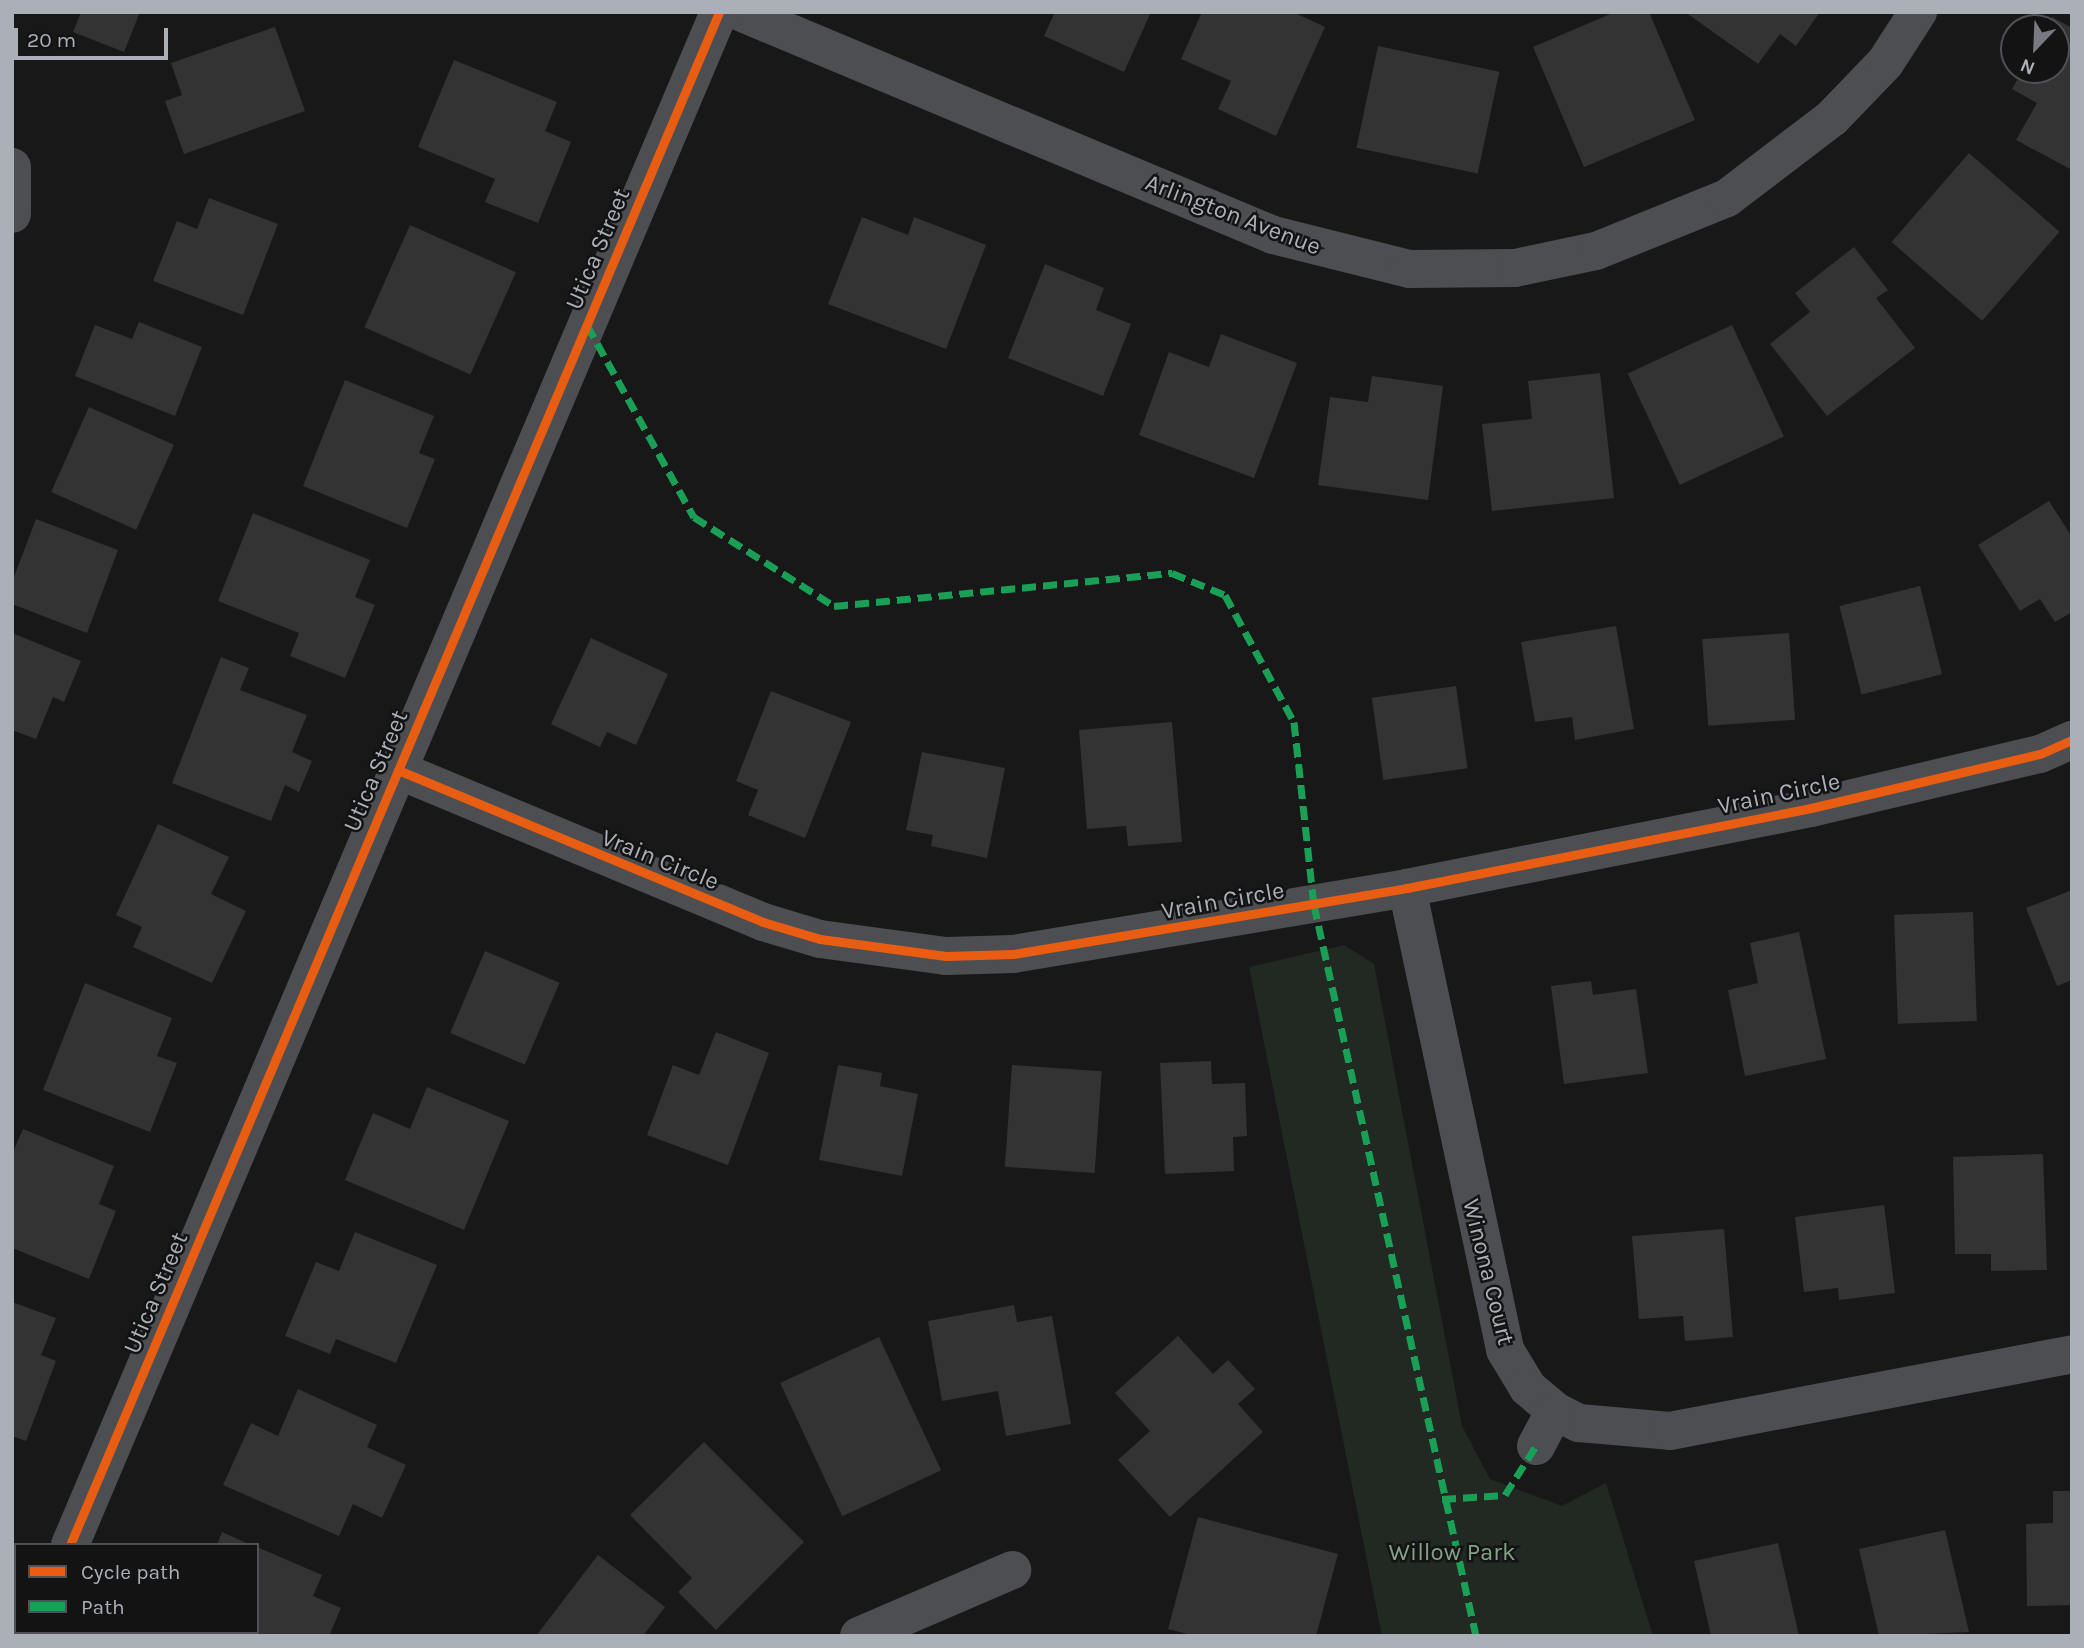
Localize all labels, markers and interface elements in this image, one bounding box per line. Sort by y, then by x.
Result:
scale bar [18,14,172,58]
north arrow [2000,14,2070,84]
text: 20 m [27,28,76,52]
text: N [2017,54,2038,79]
street label: Arlington Avenue [1141,168,1325,262]
street label: Utica Street [560,184,636,314]
street label: Utica Street [338,706,414,836]
street label: Vrain Circle [1715,767,1843,821]
street label: Vrain Circle [597,823,723,897]
street label: Vrain Circle [1159,876,1287,926]
street label: Winona Court [1456,1196,1520,1348]
street label: Utica Street [118,1228,194,1358]
park label: Willow Park [1389,1539,1515,1567]
legend [14,1543,259,1634]
text: Cycle path [81,1560,181,1584]
text: Path [81,1595,125,1619]

